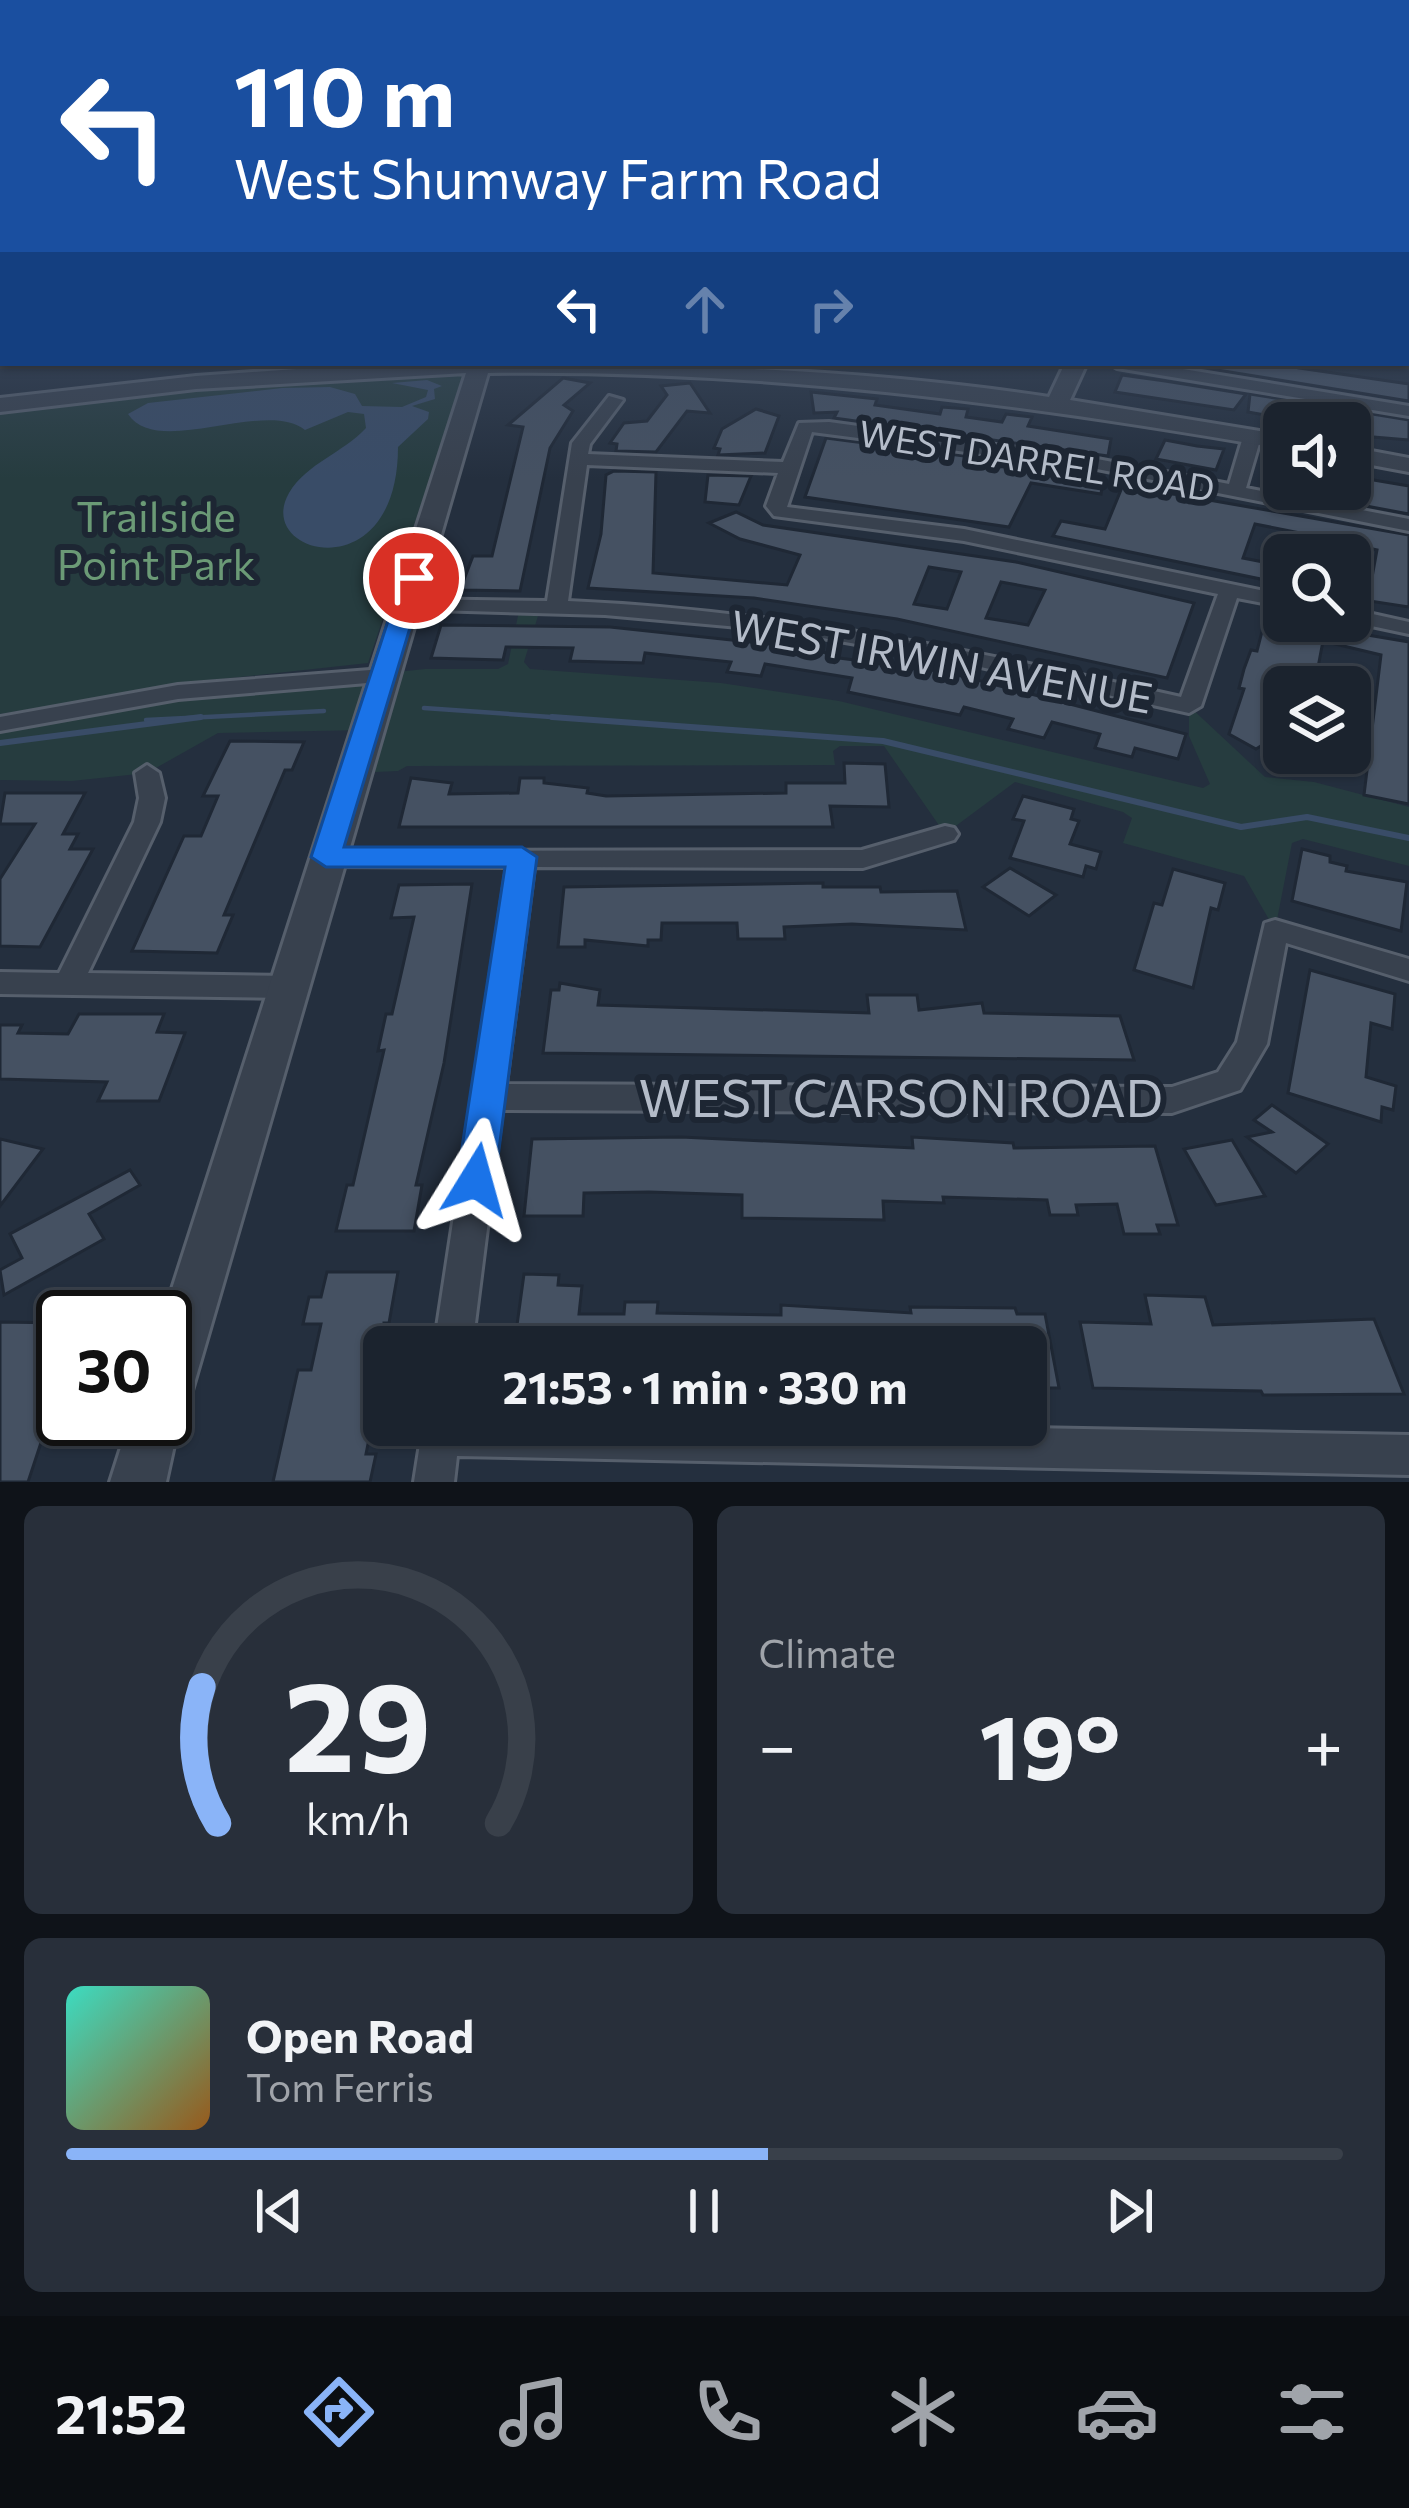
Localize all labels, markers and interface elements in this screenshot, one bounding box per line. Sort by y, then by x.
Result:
text: 110 m [234,42,455,144]
icon: left [36,48,192,204]
text: West Shumway Farm Road [234,144,882,210]
icon: left [546,276,612,342]
icon: ahead [672,276,738,342]
icon: right [798,276,864,342]
map controls [1263,402,1371,774]
button: sound [1263,402,1371,510]
street label: WEST DARREL ROAD [856,409,1218,509]
park label: Trailside Point Park [57,489,255,589]
pin [363,527,465,629]
button: search [1263,534,1371,642]
icon: arrive [381,545,447,611]
street label: WEST IRWIN AVENUE [727,597,1157,723]
button: layers [1263,666,1371,774]
street label: WEST CARSON ROAD [639,1065,1163,1128]
position arrow [413,1117,539,1243]
speed limit sign: 30 [36,1290,192,1446]
text: 21:53 · 1 min · 330 m [502,1358,908,1413]
text: Climate [759,1628,896,1676]
text: 29 [285,1645,432,1798]
text: 19° [979,1688,1121,1799]
text: − [759,1703,796,1784]
text: + [1304,1703,1343,1784]
text: km/h [306,1791,410,1844]
text: Open Road [246,2007,474,2062]
text: Tom Ferris [246,2062,434,2110]
icon: previous [246,2178,312,2244]
icon: pause [671,2178,737,2244]
icon: next [1097,2178,1163,2244]
icon: directions [297,2370,381,2454]
icon: music [492,2370,576,2454]
icon: phone [686,2370,770,2454]
icon: climate [881,2370,965,2454]
icon: car [1075,2370,1159,2454]
icon: filters [1270,2370,1354,2454]
text: 21:52 [55,2379,187,2445]

